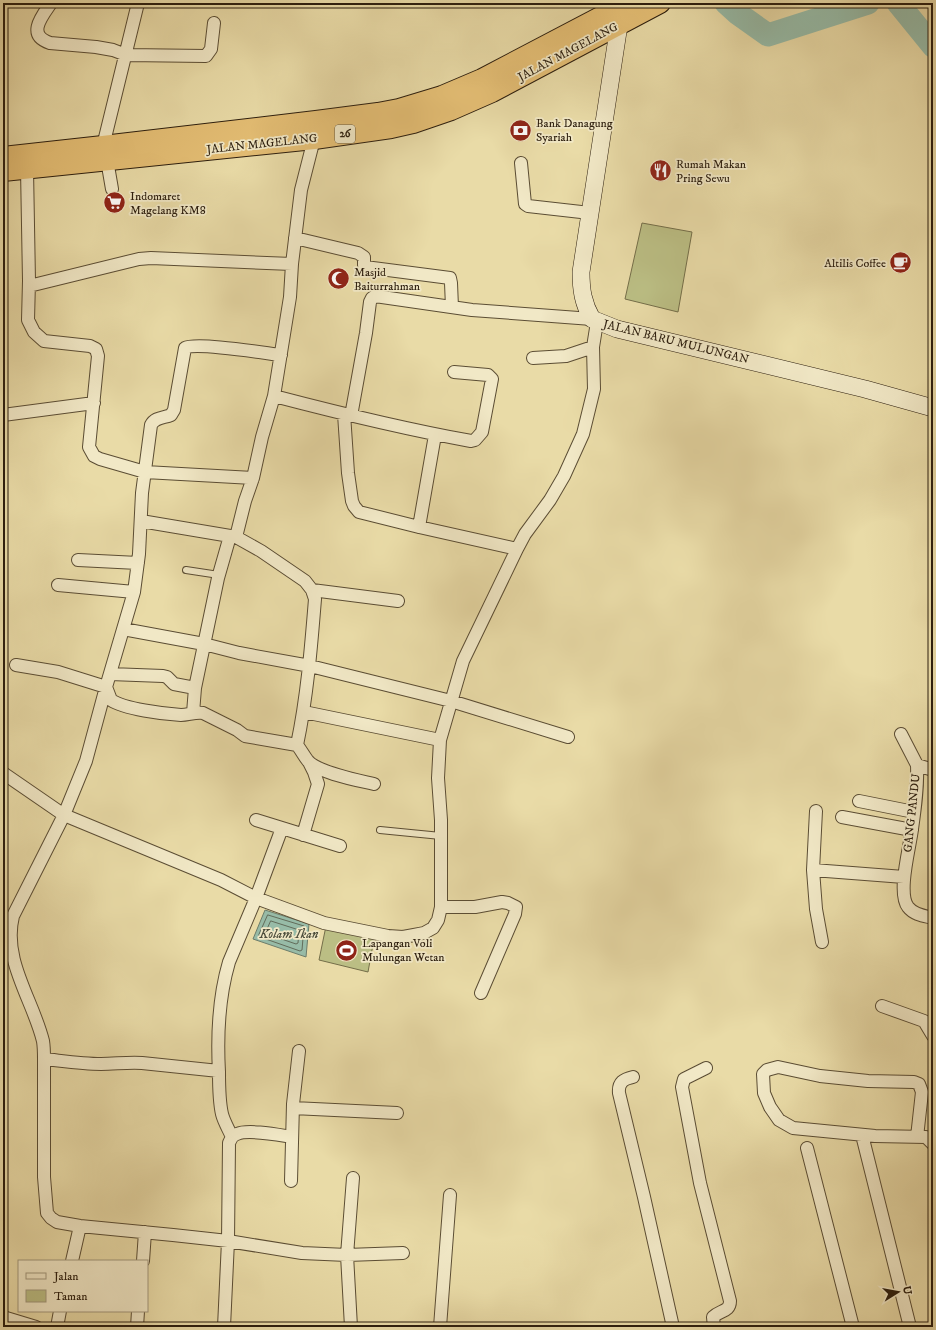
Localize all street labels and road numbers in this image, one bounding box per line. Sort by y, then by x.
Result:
street label: JALAN MAGELANG [515,19,621,85]
road number: 26 [335,125,355,143]
street label: JALAN MAGELANG [205,131,319,157]
street label: JALAN BARU MULUNGAN [601,316,751,367]
street label: GANG PANDU [900,773,924,853]

